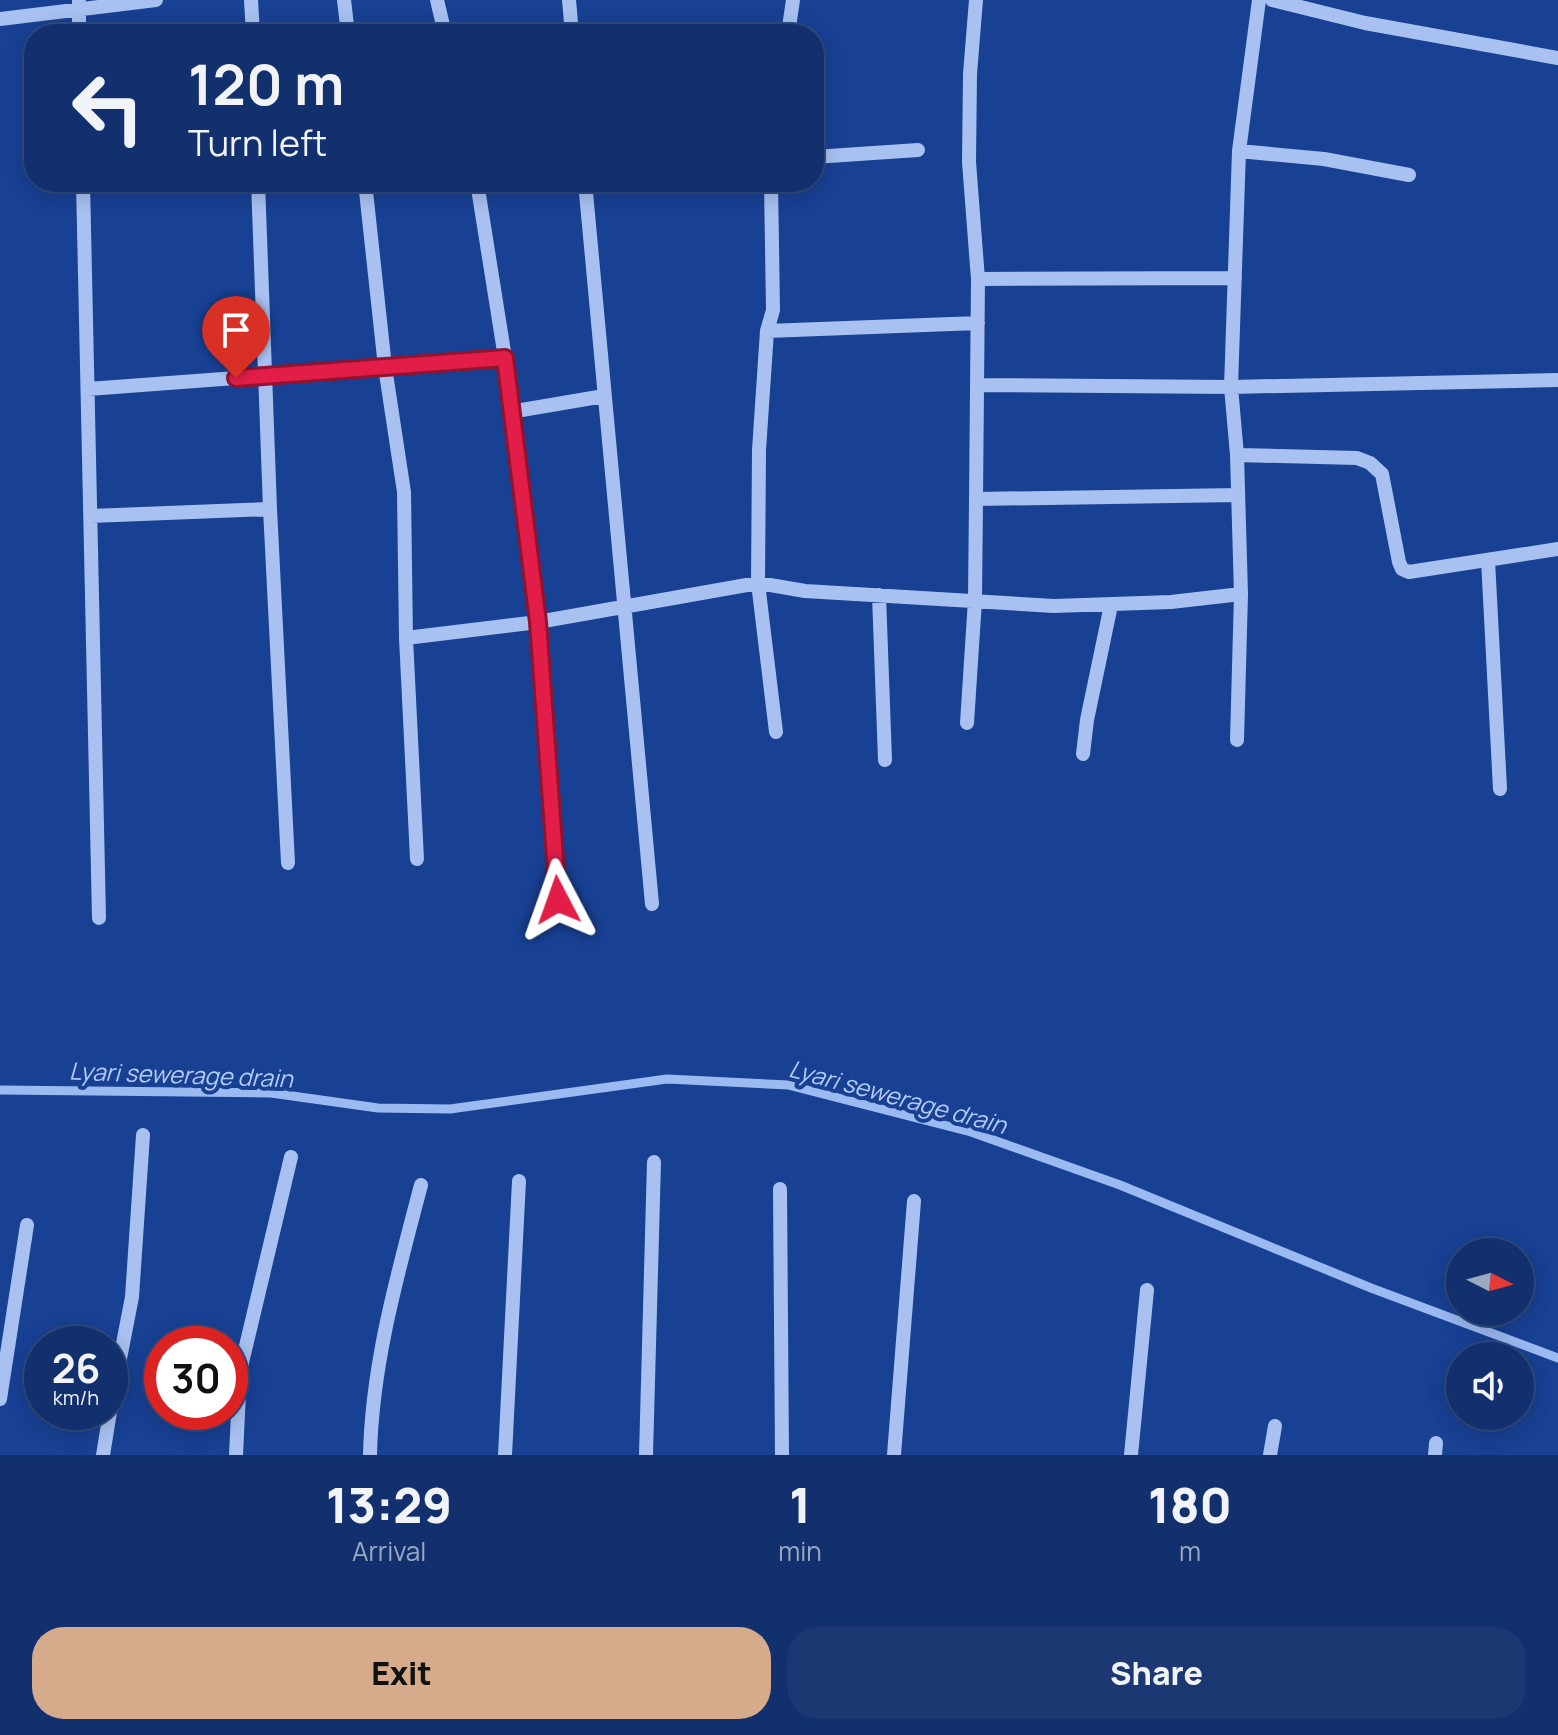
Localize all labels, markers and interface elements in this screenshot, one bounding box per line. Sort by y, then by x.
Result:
text: 120 m [188,45,344,122]
icon: left [56,56,160,160]
text: Turn left [188,118,327,167]
pin [202,296,270,378]
icon: arrive [214,308,258,352]
position arrow [516,858,600,942]
water label: Lyari sewerage drain [786,1051,1011,1141]
water label: Lyari sewerage drain [69,1054,294,1094]
north arrow [1446,1238,1534,1326]
map controls [1446,1238,1534,1430]
speed limit sign: 30 [144,1326,248,1430]
text: 26 [52,1340,100,1395]
button: sound [1446,1342,1534,1430]
text: km/h [53,1384,99,1411]
text: 13:29 [326,1472,452,1537]
text: 1 [789,1472,811,1537]
text: 180 [1148,1472,1232,1537]
text: Arrival [352,1533,426,1569]
text: min [778,1533,822,1569]
text: m [1179,1533,1201,1569]
button: Exit [32,1627,771,1719]
button: Share [787,1627,1526,1719]

